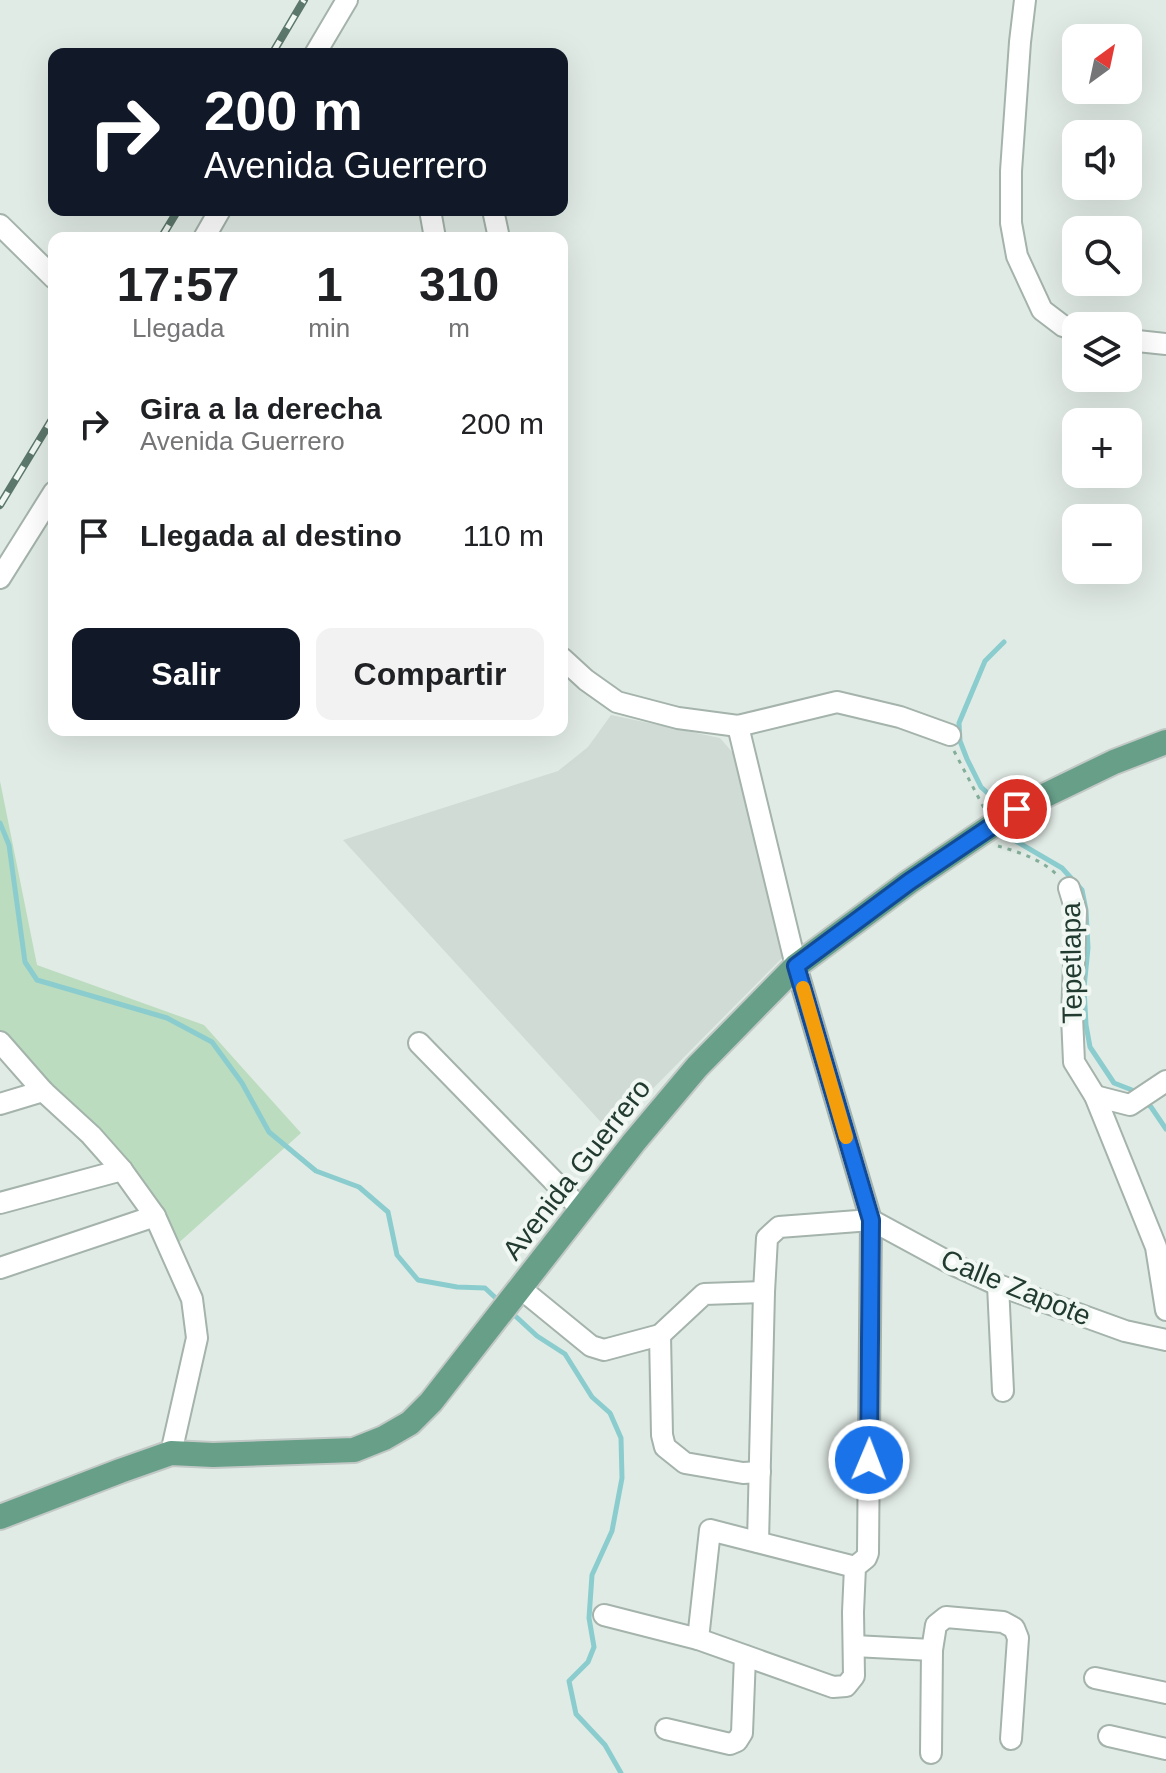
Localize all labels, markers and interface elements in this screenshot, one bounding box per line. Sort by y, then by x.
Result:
north arrow [1062,24,1142,104]
map controls [1062,24,1142,584]
text: 200 m [204,79,363,142]
icon: right [72,80,176,184]
button: sound [1062,120,1142,200]
text: Avenida Guerrero [204,145,488,186]
button: search [1062,216,1142,296]
text: 17:57 [117,258,240,311]
text: 1 [316,258,343,311]
text: 310 [419,258,499,311]
button: layers [1062,312,1142,392]
text: Llegada [132,313,224,343]
text: min [308,313,350,343]
text: m [448,313,470,343]
text: Gira a la derecha [140,392,382,425]
icon: right [72,402,116,446]
text: 200 m [461,407,544,440]
button: + [1062,408,1142,488]
text: Avenida Guerrero [140,426,345,456]
button: − [1062,504,1142,584]
icon: arrive [72,514,116,558]
text: Llegada al destino [140,519,402,552]
text: 110 m [463,519,544,552]
button: Salir [72,628,300,720]
button: Compartir [316,628,544,720]
pin [983,775,1051,843]
icon: arrive [995,787,1039,831]
street label: Tepetlapa [1055,902,1088,1024]
street label: Avenida Guerrero [496,1073,656,1266]
street label: Calle Zapote [936,1243,1095,1332]
position arrow [827,1418,911,1502]

